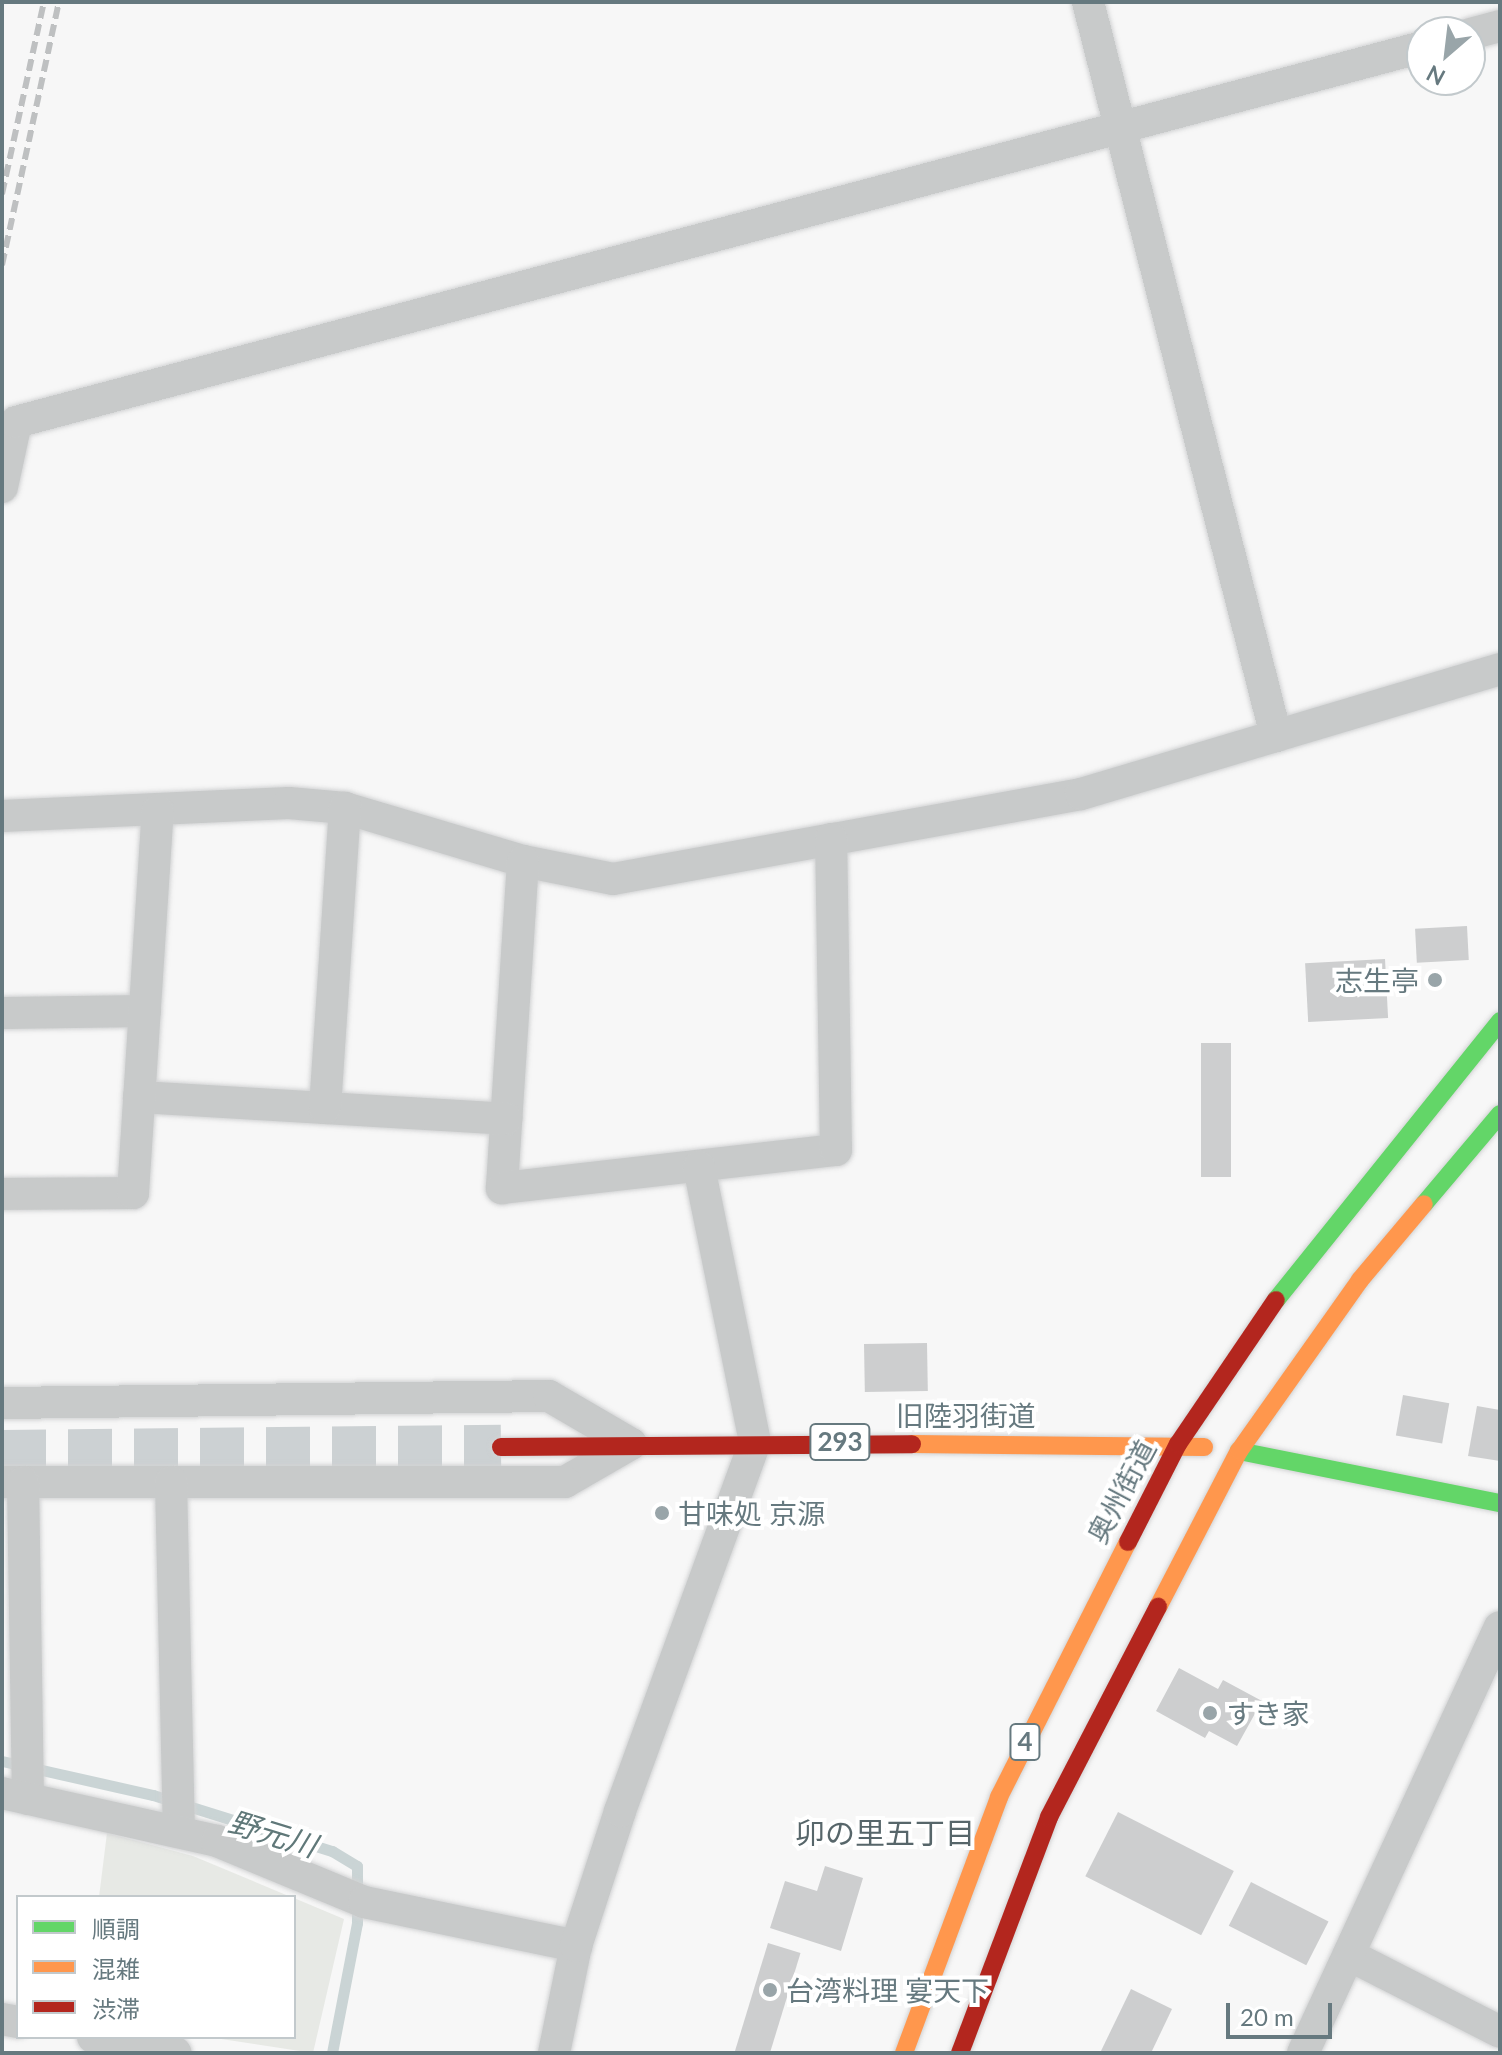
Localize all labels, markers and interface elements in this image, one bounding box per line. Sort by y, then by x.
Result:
north arrow [1406,16,1486,96]
text: N [1422,60,1449,92]
place label: 志生亭 [1335,963,1419,997]
marker: 志生亭 [1426,971,1444,989]
street label: 旧陸羽街道 [896,1398,1036,1432]
road number: 293 [808,1420,872,1464]
street label: 奥州街道 [1080,1434,1162,1548]
place label: 甘味処 京源 [678,1496,825,1530]
marker: 甘味処 京源 [653,1504,671,1522]
place label: すき家 [1226,1696,1310,1730]
marker: すき家 [1201,1704,1219,1722]
road number: 4 [1009,1720,1041,1764]
water label: 野元川 [225,1803,321,1863]
district label: 卯の里五丁目 [795,1814,975,1850]
legend [16,1895,296,2039]
text: 順調 [92,1914,140,1943]
text: 混雑 [92,1954,140,1983]
place label: 台湾料理 宴天下 [786,1973,989,2007]
marker: 台湾料理 宴天下 [761,1981,779,1999]
scale bar [1230,1987,1336,2037]
text: 渋滞 [92,1994,140,2023]
text: 20 m [1240,2002,1294,2031]

